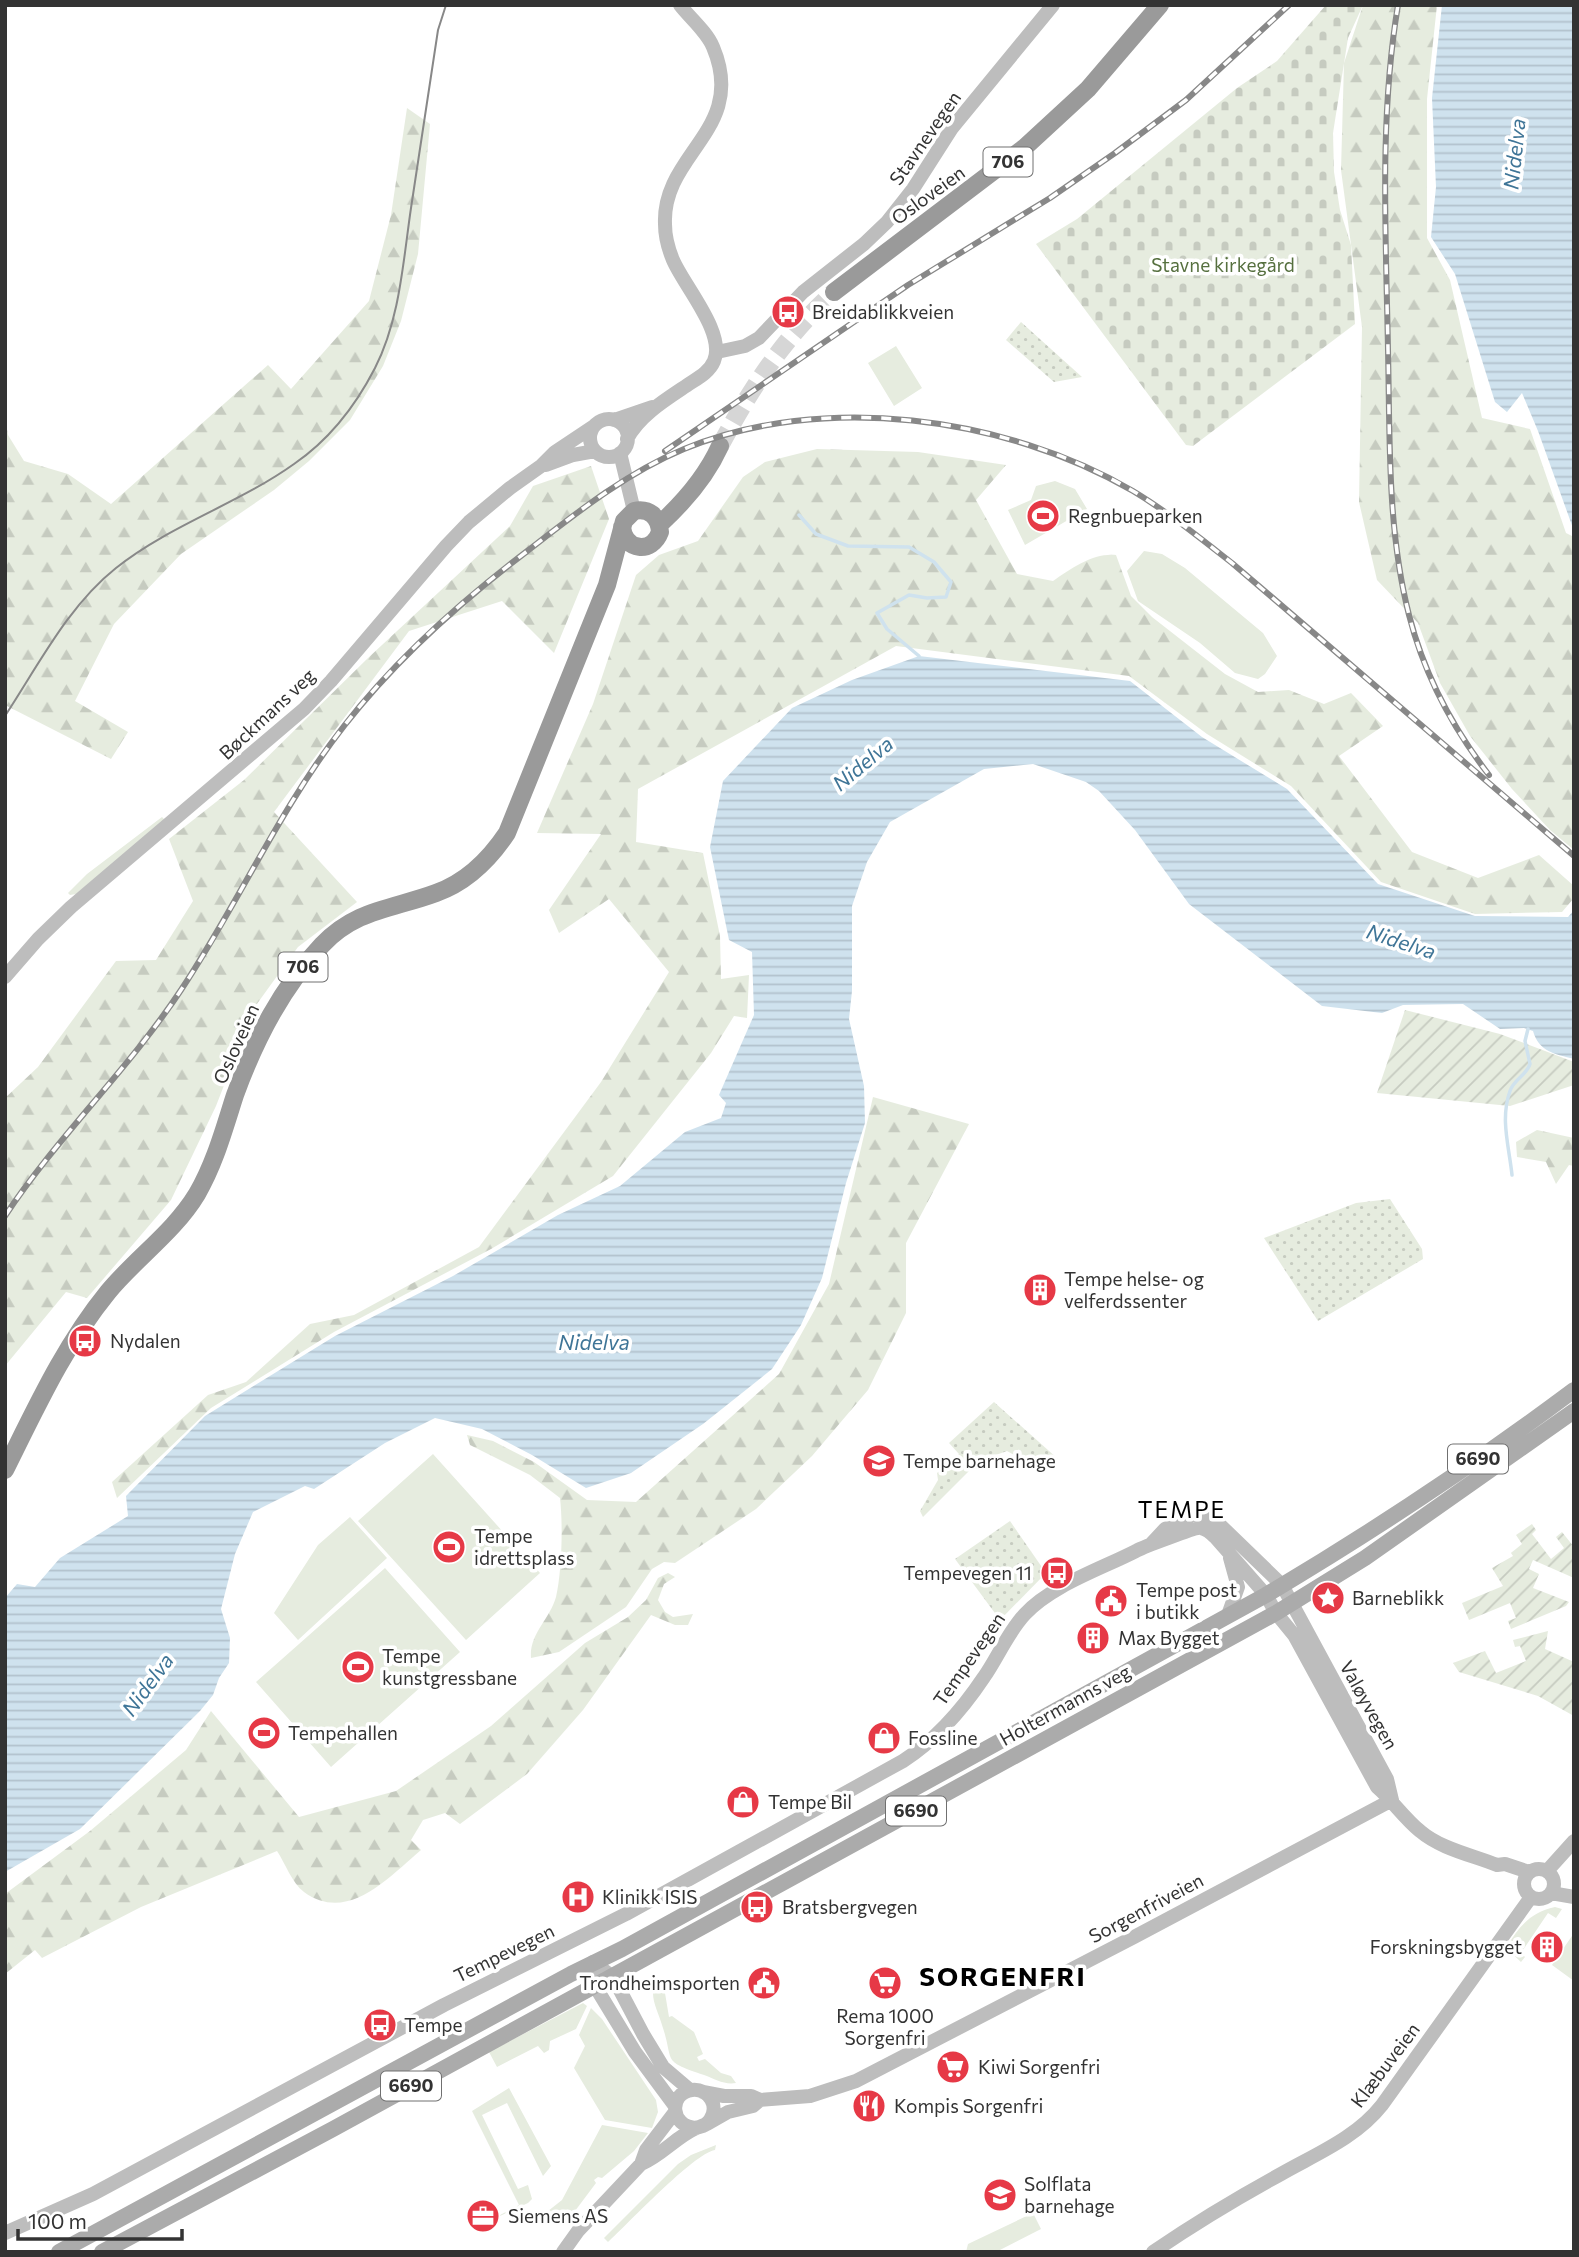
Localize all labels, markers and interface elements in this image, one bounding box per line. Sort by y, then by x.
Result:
street label: Stavnevegen [884,86,965,189]
water label: Nidelva [1497,117,1530,191]
road number: 706 [984,148,1032,176]
street label: Osloveien [886,160,969,229]
park label: Stavne kirkegård [1151,253,1295,276]
bus stop icon: Breidablikkveien [769,293,807,331]
place label: Breidablikkveien [812,300,954,323]
sports icon: Regnbueparken [1024,497,1062,535]
place label: Regnbueparken [1068,504,1203,527]
street label: Bøckmans veg [214,663,319,764]
water label: Nidelva [827,730,897,795]
water label: Nidelva [1364,918,1439,963]
road number: 706 [278,952,328,982]
street label: Osloveien [208,1000,263,1087]
place label: Tempe helse- og velferdssenter [1064,1267,1204,1312]
building icon: Tempe helse- og velferdssenter [1021,1271,1059,1309]
bus stop icon: Nydalen [66,1322,104,1360]
place label: Nydalen [110,1329,181,1352]
water label: Nidelva [558,1329,630,1354]
school or university icon: Tempe barnehage [860,1442,898,1480]
road number: 6690 [1448,1444,1508,1474]
place label: Tempe barnehage [903,1449,1056,1472]
district label: TEMPE [1138,1495,1226,1523]
place label: Tempe idrettsplass [474,1524,575,1569]
sports icon: Tempe idrettsplass [430,1528,468,1566]
bus stop icon: Tempevegen 11 [1038,1554,1076,1592]
place label: Tempevegen 11 [903,1561,1032,1584]
place label: Tempe post i butikk [1136,1578,1237,1623]
place icon: Barneblikk [1309,1579,1347,1617]
public building icon: Tempe post i butikk [1092,1582,1130,1620]
place label: Barneblikk [1352,1586,1444,1609]
street label: Tempevegen [928,1608,1009,1710]
building icon: Max Bygget [1074,1619,1112,1657]
place label: Max Bygget [1118,1626,1220,1649]
place label: Tempe kunstgressbane [382,1644,517,1689]
water label: Nidelva [116,1648,178,1720]
sports icon: Tempe kunstgressbane [339,1648,377,1686]
street label: Valøyvegen [1336,1656,1403,1753]
street label: Holtermanns veg [995,1659,1134,1750]
sports icon: Tempehallen [245,1714,283,1752]
shop icon: Fossline [865,1719,903,1757]
place label: Tempehallen [288,1721,398,1744]
place label: Fossline [908,1726,978,1749]
shop icon: Tempe Bil [724,1783,762,1821]
place label: Tempe Bil [768,1790,852,1813]
road number: 6690 [886,1797,946,1826]
street label: Sorgenfriveien [1085,1868,1207,1947]
hospital icon: Klinikk ISIS [559,1878,597,1916]
place label: Klinikk ISIS [602,1885,697,1908]
bus stop icon: Bratsbergvegen [738,1888,776,1926]
place label: Bratsbergvegen [782,1895,918,1918]
street label: Tempevegen [450,1918,558,1987]
building icon: Forskningsbygget [1528,1928,1566,1966]
place label: Forskningsbygget [1370,1935,1522,1958]
district label: SORGENFRI [919,1960,1087,1991]
public building icon: Trondheimsporten [745,1964,783,2002]
supermarket icon: Rema 1000 Sorgenfri [866,1964,904,2002]
place label: Trondheimsporten [579,1971,740,1994]
place label: Rema 1000 Sorgenfri [836,2004,934,2049]
bus stop icon: Tempe [361,2006,399,2044]
place label: Tempe [404,2013,463,2036]
street label: Klæbuveien [1345,2018,1424,2112]
supermarket icon: Kiwi Sorgenfri [934,2048,972,2086]
place label: Kiwi Sorgenfri [978,2055,1100,2078]
road number: 6690 [381,2072,441,2100]
restaurant icon: Kompis Sorgenfri [850,2087,888,2125]
place label: Kompis Sorgenfri [894,2094,1044,2117]
place label: Solflata barnehage [1024,2172,1115,2217]
school or university icon: Solflata barnehage [981,2176,1019,2214]
office icon: Siemens AS [464,2197,502,2235]
scale bar [18,2198,182,2242]
place label: Siemens AS [508,2204,608,2227]
text: 100 m [28,2208,87,2233]

